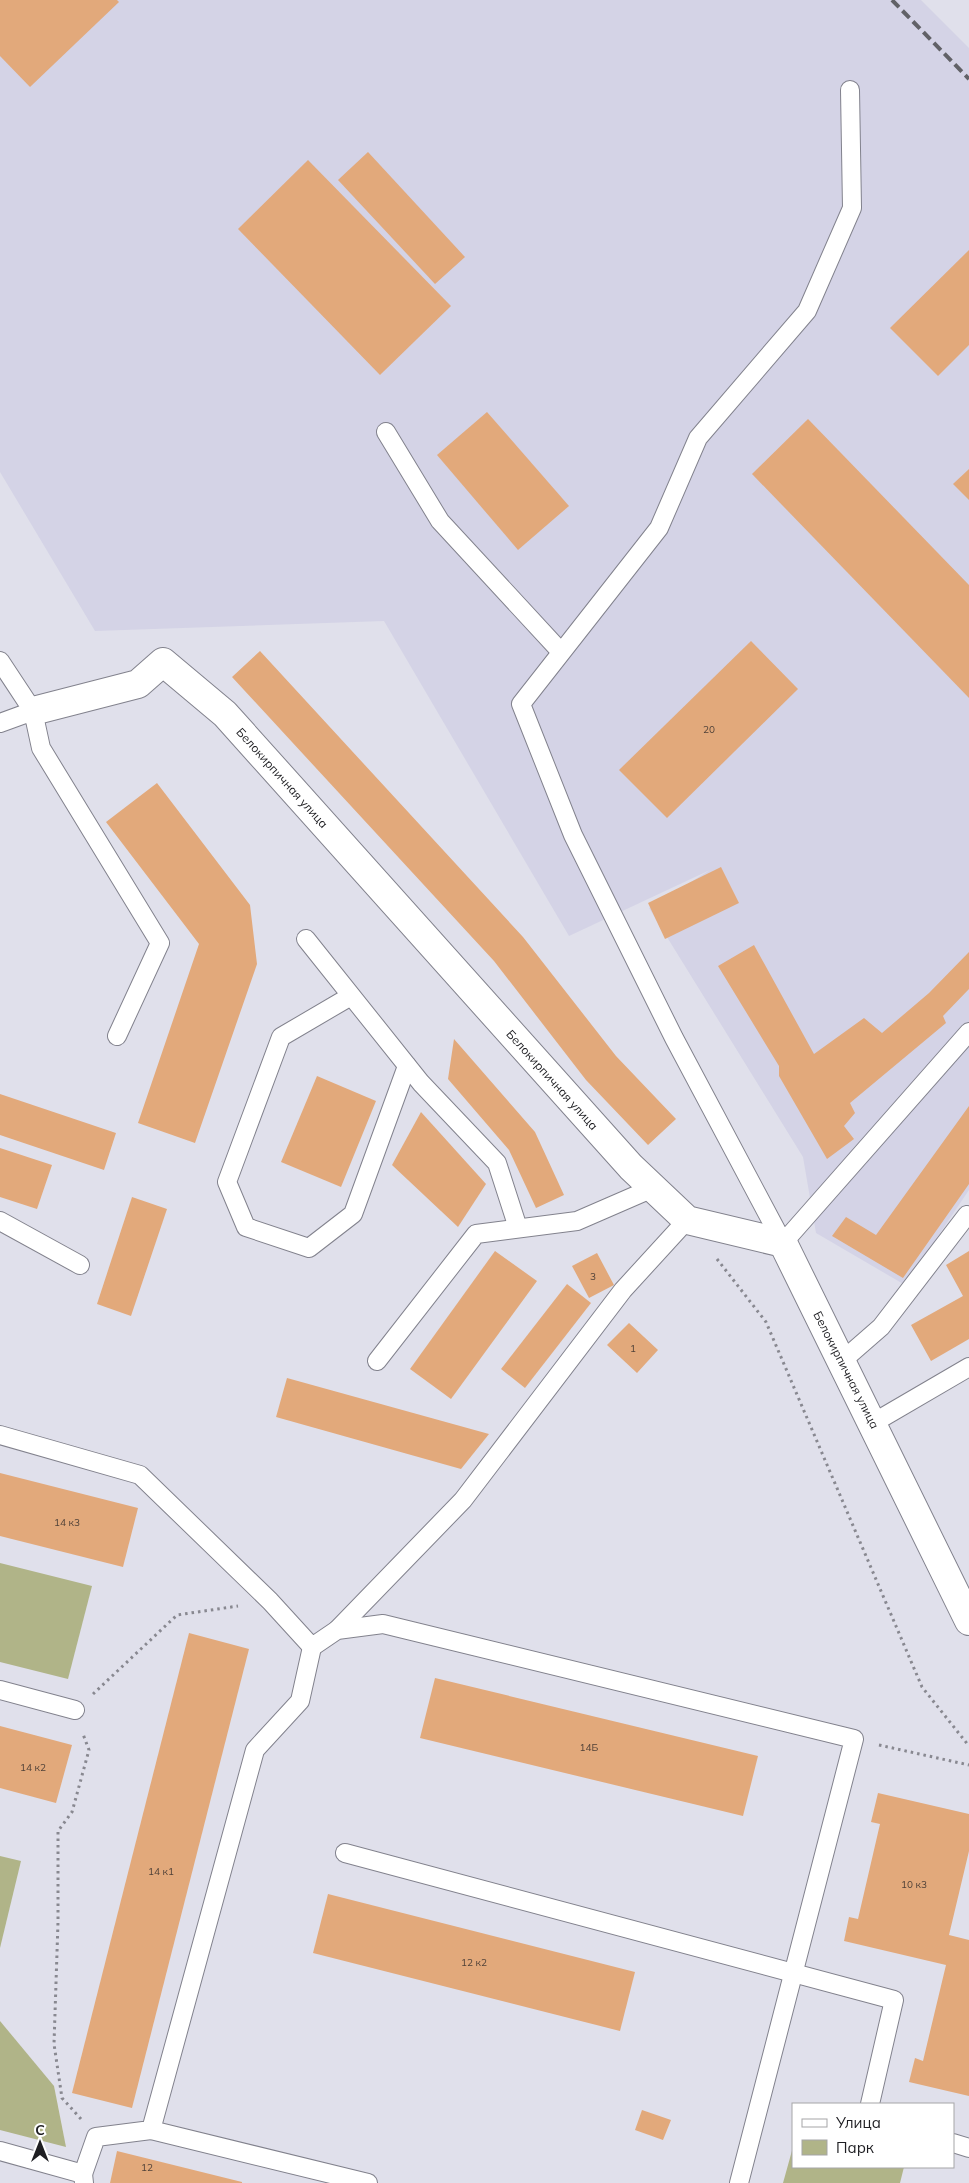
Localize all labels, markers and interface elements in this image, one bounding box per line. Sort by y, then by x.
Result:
house number: 20 [703,723,715,736]
street label: Белокирпичная улица [233,724,331,831]
street label: Белокирпичная улица [503,1026,601,1133]
house number: 3 [590,1270,596,1283]
street label: Белокирпичная улица [810,1308,883,1431]
house number: 1 [630,1342,636,1355]
house number: 14 к3 [54,1516,80,1529]
house number: 14Б [580,1741,599,1754]
house number: 14 к2 [20,1761,46,1774]
house number: 14 к1 [148,1865,174,1878]
house number: 10 к3 [901,1878,927,1891]
house number: 12 к2 [461,1956,487,1969]
legend [792,2103,954,2168]
text: Улица [835,2113,881,2132]
north arrow [15,2118,65,2168]
text: С [35,2121,45,2139]
text: Парк [836,2138,875,2157]
house number: 12 [141,2161,153,2174]

